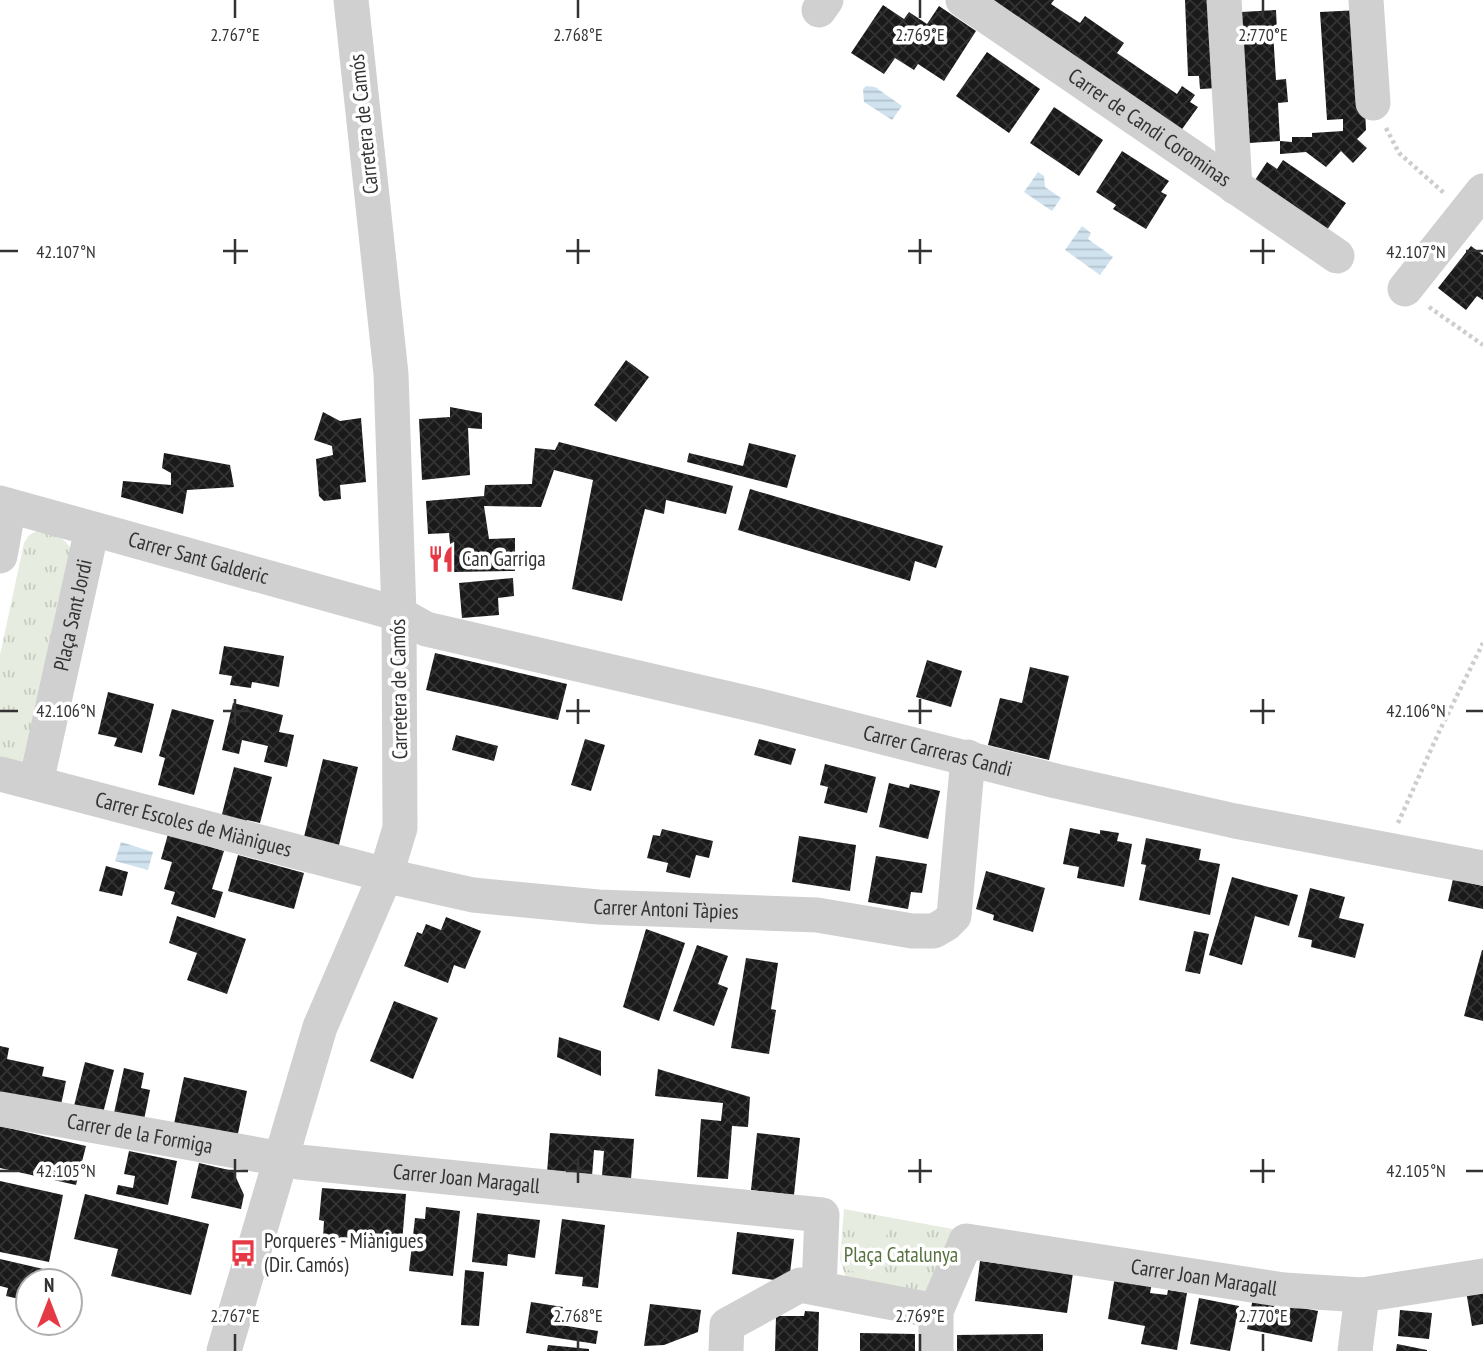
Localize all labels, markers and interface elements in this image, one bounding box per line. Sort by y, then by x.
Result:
text: 2.767°E [210,23,260,46]
text: 2.768°E [553,23,603,46]
text: 2.769°E [895,23,945,46]
text: 2.770°E [1238,23,1288,46]
street label: Carretera de Camós [343,53,384,195]
street label: Carrer de Candi Corominas [1063,62,1236,192]
text: 42.107°N [36,240,96,263]
text: 42.107°N [1386,240,1446,263]
street label: Carrer Sant Galderic [125,525,272,590]
restaurant icon: Can Garriga [426,544,456,574]
place label: Can Garriga [462,545,546,572]
street label: Plaça Sant Jordi [47,557,98,673]
street label: Carretera de Camós [384,618,413,760]
text: 42.106°N [36,699,96,722]
text: 42.106°N [1386,699,1446,722]
street label: Carrer Carreras Candi [860,719,1015,782]
street label: Carrer Escoles de Miànigues [92,786,295,863]
street label: Carrer Antoni Tàpies [593,893,739,925]
street label: Carrer de la Formiga [65,1107,215,1159]
street label: Carrer Joan Maragall [392,1158,541,1199]
text: 42.105°N [36,1159,96,1182]
text: 42.105°N [1386,1159,1446,1182]
place label: Porqueres - Miànigues (Dir. Camós) [264,1227,424,1278]
bus stop icon: Porqueres - Miànigues (Dir. Camós) [228,1238,258,1268]
park label: Plaça Catalunya [844,1241,958,1268]
street label: Carrer Joan Maragall [1129,1253,1279,1302]
north arrow [14,1267,84,1337]
text: N [44,1273,54,1297]
text: 2.767°E [210,1304,260,1327]
text: 2.768°E [553,1304,603,1327]
text: 2.769°E [895,1304,945,1327]
text: 2.770°E [1238,1304,1288,1327]

